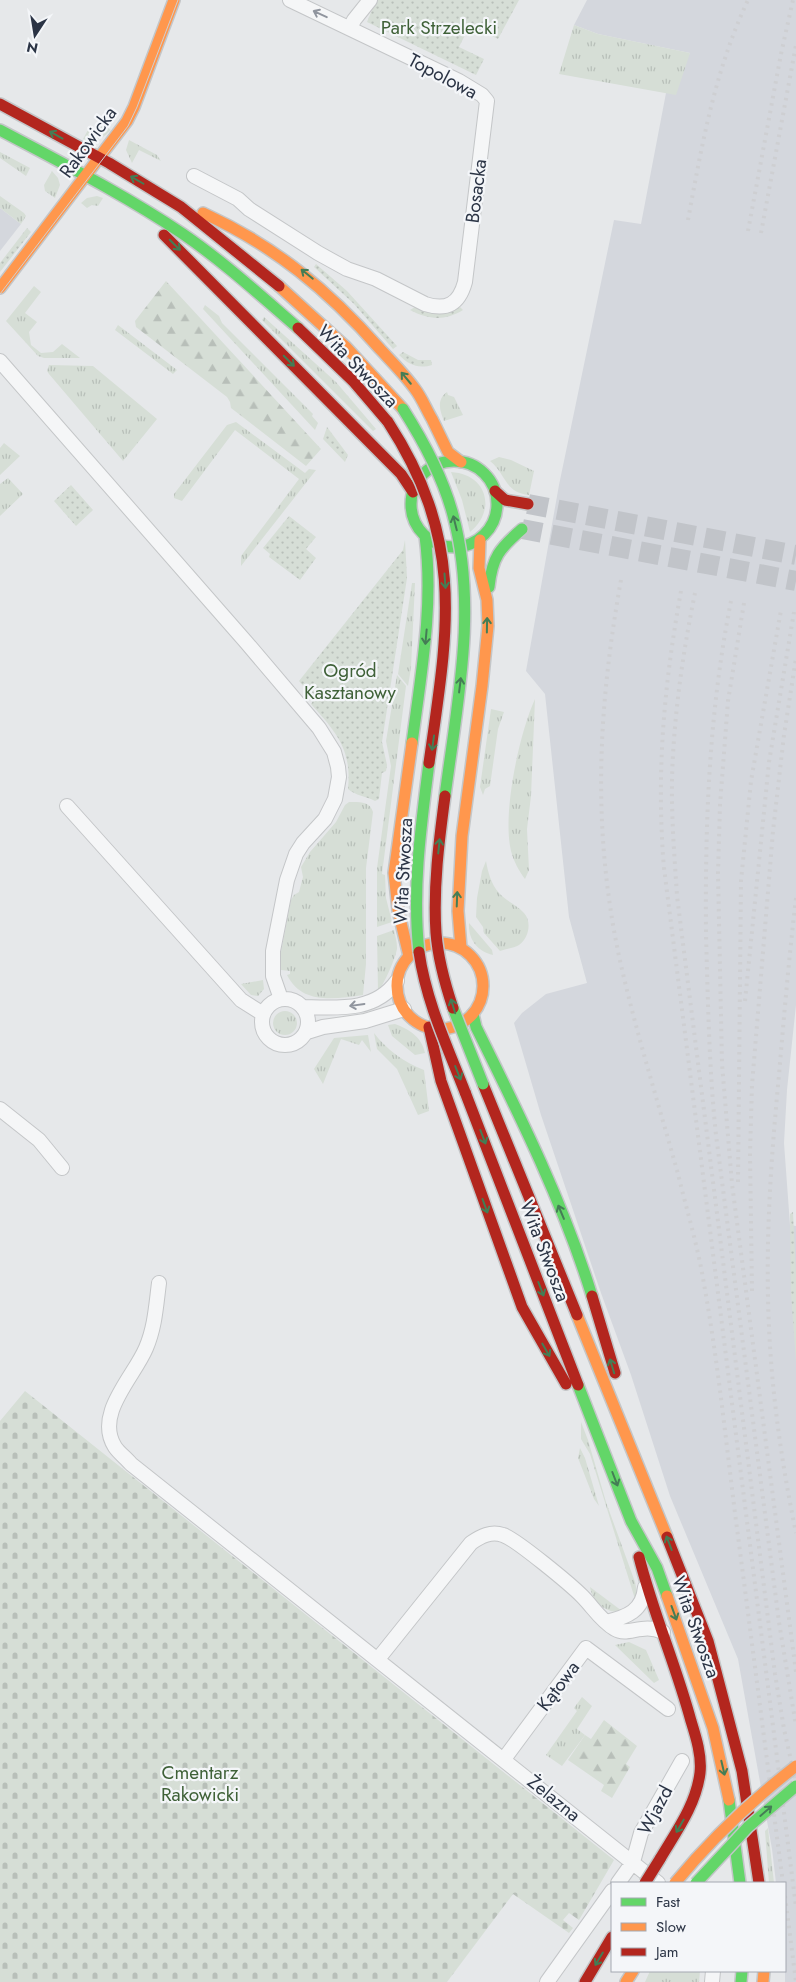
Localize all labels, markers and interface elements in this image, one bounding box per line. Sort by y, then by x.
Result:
one-way arrow [313,9,328,19]
north arrow [10,10,60,60]
park label: Park Strzelecki [381,14,497,41]
text: N [25,37,40,59]
street label: Topolowa [404,46,482,106]
street label: Rakowicka [53,101,123,183]
one-way arrow [49,130,64,140]
street label: Bosacka [459,157,493,225]
one-way arrow [129,175,144,185]
one-way arrow [169,239,181,252]
one-way arrow [301,269,314,280]
street label: Wita Stwosza [311,318,405,414]
one-way arrow [283,354,295,366]
one-way arrow [400,372,411,385]
one-way arrow [450,516,459,532]
one-way arrow [440,573,450,589]
one-way arrow [482,617,492,633]
one-way arrow [421,629,431,645]
park label: Ogród Kasztanowy [304,657,397,706]
one-way arrow [455,677,465,693]
one-way arrow [427,734,437,750]
street label: Wita Stwosza [387,817,419,925]
one-way arrow [434,838,444,854]
one-way arrow [453,892,462,908]
one-way arrow [448,999,457,1014]
one-way arrow [350,1000,366,1010]
one-way arrow [453,1065,463,1080]
one-way arrow [479,1129,488,1144]
street label: Wita Stwosza [513,1196,577,1306]
one-way arrow [481,1198,490,1213]
one-way arrow [556,1205,565,1220]
one-way arrow [537,1281,546,1296]
one-way arrow [542,1342,552,1356]
one-way arrow [607,1358,617,1374]
one-way arrow [611,1471,620,1486]
one-way arrow [664,1536,673,1551]
street label: Wita Stwosza [665,1572,727,1682]
one-way arrow [670,1605,679,1620]
street label: Kątowa [530,1655,586,1717]
park label: Cmentarz Rakowicki [161,1759,239,1808]
one-way arrow [719,1759,728,1775]
street label: Żelazna [522,1768,586,1828]
street label: Wjazd [631,1781,679,1839]
one-way arrow [760,1805,773,1816]
one-way arrow [674,1818,684,1833]
legend [611,1882,786,1972]
text: Fast [656,1891,680,1913]
text: Slow [656,1916,687,1938]
text: Jam [654,1941,679,1963]
one-way arrow [593,1952,603,1966]

